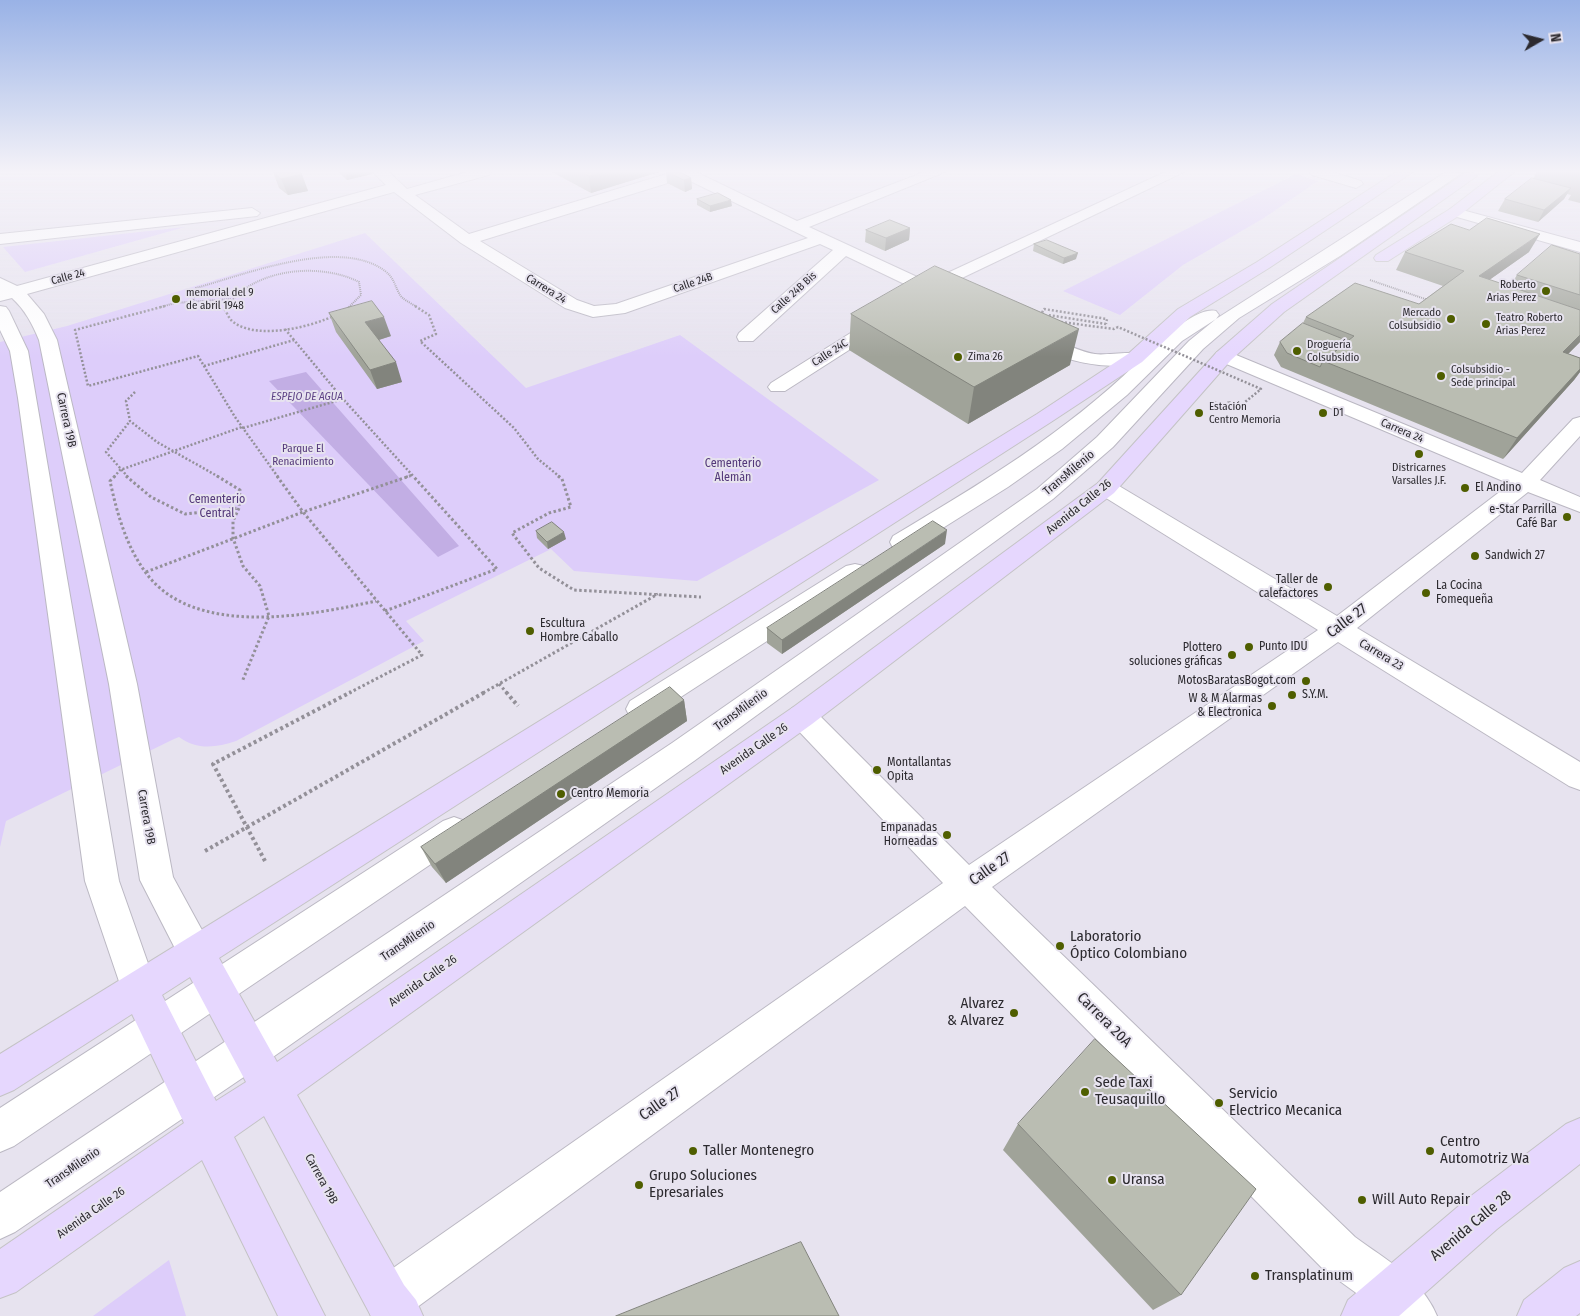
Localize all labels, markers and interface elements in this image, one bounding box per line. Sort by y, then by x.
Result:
north arrow [1515,15,1565,65]
text: N [1546,32,1564,43]
street label: Calle 24 [50,266,86,288]
street label: Calle 24B Bis [769,269,819,317]
street label: Calle 24B [672,270,714,296]
street label: Carrera 24 [523,271,569,307]
place label: Roberto Arias Perez [1487,278,1536,304]
marker: Roberto Arias Perez [1540,285,1552,297]
place label: memorial del 9 de abril 1948 [186,286,254,312]
marker: memorial del 9 de abril 1948 [170,293,182,305]
place label: Mercado Colsubsidio [1389,306,1441,332]
place label: Teatro Roberto Arias Perez [1496,311,1563,337]
marker: Mercado Colsubsidio [1445,313,1457,325]
marker: Teatro Roberto Arias Perez [1480,318,1492,330]
street label: Calle 24C [810,337,850,369]
place label: Droguería Colsubsidio [1307,338,1359,364]
marker: Droguería Colsubsidio [1291,345,1303,357]
place label: Zima 26 [968,350,1003,364]
marker: Zima 26 [952,351,964,363]
place label: Colsubsidio - Sede principal [1451,363,1515,389]
marker: Colsubsidio - Sede principal [1435,370,1447,382]
water label: ESPEJO DE AGUA [271,390,343,404]
street label: Carrera 19B [53,391,79,449]
place label: Estación Centro Memoria [1209,400,1281,426]
place label: D1 [1333,406,1344,420]
marker: Estación Centro Memoria [1193,407,1205,419]
marker: D1 [1317,407,1329,419]
street label: Carrera 24 [1379,416,1425,446]
park label: Parque El Renacimiento [272,442,334,468]
street label: TransMilenio [1040,447,1098,499]
marker: Districarnes Varsalles J.F. [1413,448,1425,460]
park label: Cementerio Alemán [705,457,761,485]
place label: Districarnes Varsalles J.F. [1392,461,1446,487]
street label: Avenida Calle 26 [1043,476,1115,538]
place label: El Andino [1475,481,1521,495]
marker: El Andino [1459,482,1471,494]
park label: Cementerio Central [189,493,245,521]
place label: e-Star Parrilla Café Bar [1489,503,1557,531]
marker: e-Star Parrilla Café Bar [1561,511,1573,523]
place label: Sandwich 27 [1485,549,1545,563]
marker: Sandwich 27 [1469,550,1481,562]
place label: Taller de calefactores [1259,573,1318,601]
place label: La Cocina Fomequeña [1436,579,1493,607]
marker: Taller de calefactores [1322,581,1334,593]
marker: La Cocina Fomequeña [1420,587,1432,599]
street label: Calle 27 [1323,600,1371,642]
place label: Escultura Hombre Caballo [540,617,618,645]
marker: Escultura Hombre Caballo [524,625,536,637]
street label: Carrera 23 [1356,636,1406,674]
place label: Punto IDU [1259,640,1308,654]
place label: Plottero soluciones gráficas [1129,641,1222,669]
marker: Punto IDU [1243,641,1255,653]
marker: Plottero soluciones gráficas [1226,649,1238,661]
place label: MotosBaratasBogot.com [1178,674,1296,688]
marker: MotosBaratasBogot.com [1300,675,1312,687]
street label: TransMilenio [711,686,771,734]
place label: S.Y.M. [1302,688,1328,702]
marker: S.Y.M. [1286,689,1298,701]
place label: W & M Alarmas & Electronica [1188,692,1262,720]
marker: W & M Alarmas & Electronica [1266,700,1278,712]
street label: Avenida Calle 26 [717,720,791,778]
place label: Montallantas Opita [887,756,951,784]
marker: Montallantas Opita [871,764,883,776]
place label: Centro Memoria [571,787,649,801]
street label: Carrera 19B [134,788,158,846]
marker: Centro Memoria [555,788,567,800]
place label: Empanadas Horneadas [881,821,937,849]
marker: Empanadas Horneadas [941,829,953,841]
street label: Calle 27 [966,848,1014,890]
street label: TransMilenio [378,918,438,964]
place label: Laboratorio Óptico Colombiano [1070,928,1187,963]
marker: Laboratorio Óptico Colombiano [1054,940,1066,952]
street label: Avenida Calle 26 [386,952,460,1010]
street label: Carrera 20A [1073,989,1135,1051]
place label: Alvarez & Alvarez [947,995,1004,1030]
marker: Alvarez & Alvarez [1008,1007,1020,1019]
place label: Sede Taxi Teusaquillo [1095,1074,1165,1109]
street label: Calle 27 [636,1083,684,1125]
place label: Servicio Electrico Mecanica [1229,1085,1342,1120]
marker: Sede Taxi Teusaquillo [1079,1086,1091,1098]
marker: Servicio Electrico Mecanica [1213,1097,1225,1109]
place label: Centro Automotriz Wa [1440,1133,1529,1168]
place label: Taller Montenegro [703,1142,814,1160]
street label: TransMilenio [43,1145,103,1191]
marker: Taller Montenegro [687,1145,699,1157]
marker: Centro Automotriz Wa [1424,1145,1436,1157]
street label: Carrera 19B [301,1151,341,1207]
place label: Grupo Soluciones Epresariales [649,1167,757,1202]
place label: Uransa [1122,1171,1164,1189]
marker: Uransa [1106,1174,1118,1186]
marker: Grupo Soluciones Epresariales [633,1179,645,1191]
street label: Avenida Calle 26 [54,1184,128,1242]
street label: Avenida Calle 28 [1427,1187,1515,1265]
place label: Will Auto Repair [1372,1191,1470,1209]
marker: Will Auto Repair [1356,1194,1368,1206]
place label: Transplatinum [1265,1267,1353,1285]
marker: Transplatinum [1249,1270,1261,1282]

